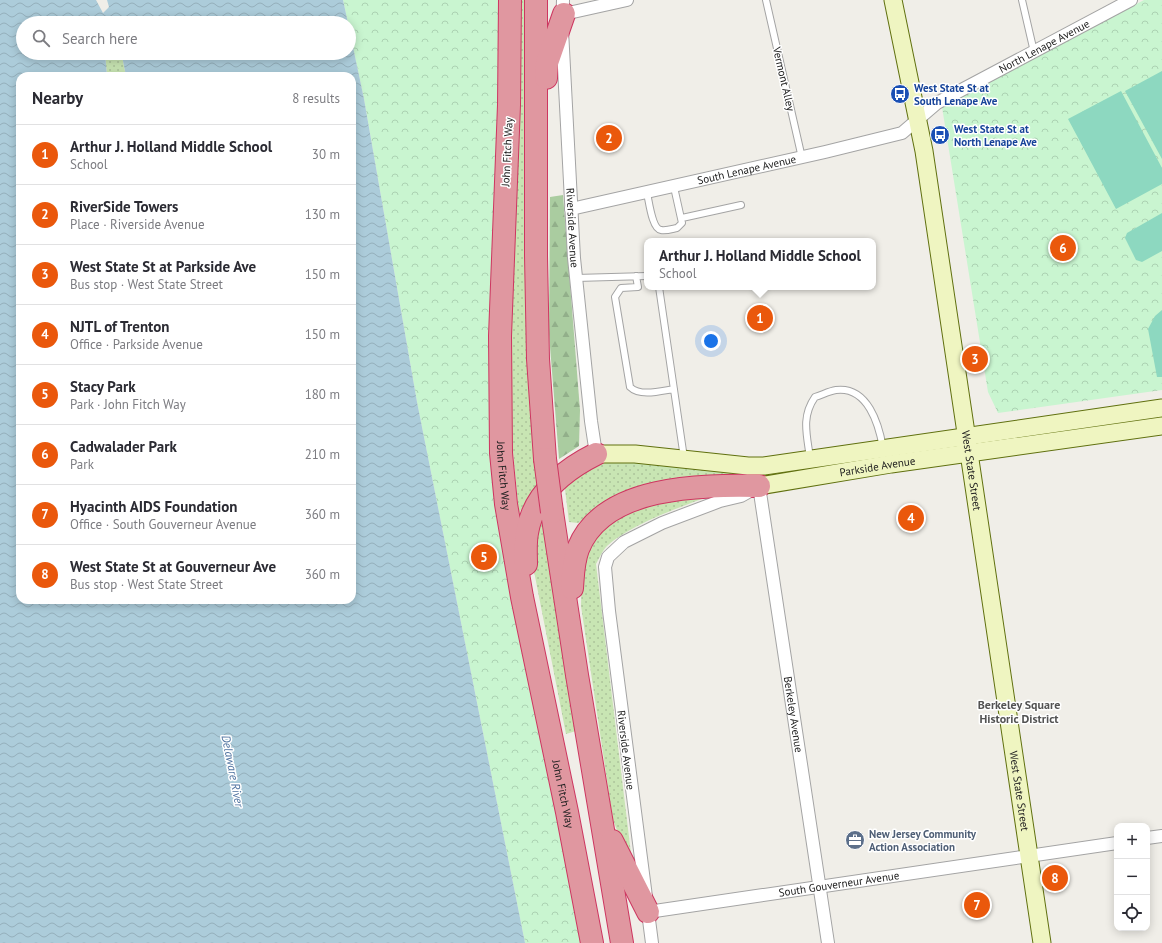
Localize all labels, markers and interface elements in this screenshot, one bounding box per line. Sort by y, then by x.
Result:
search box [16,16,356,60]
street label: North Lenape Avenue [996,16,1092,76]
icon: search [30,27,52,49]
text: Search here [62,29,138,48]
street label: Vermont Alley [770,45,798,113]
place label: West State St at South Lenape Ave [914,81,998,108]
bus stop icon: West State St at South Lenape Ave [889,83,911,105]
text: Nearby [32,87,83,109]
text: 8 results [292,90,340,107]
street label: John Fitch Way [498,116,516,188]
place label: West State St at North Lenape Ave [954,122,1037,149]
pin: 2 [596,123,622,153]
bus stop icon: West State St at North Lenape Ave [929,124,951,146]
text: Arthur J. Holland Middle School [70,137,272,156]
text: 1 [41,146,49,163]
text: 30 m [312,146,340,163]
street label: South Lenape Avenue [696,152,798,187]
text: School [70,156,108,173]
street label: Riverside Avenue [563,187,582,269]
text: RiverSide Towers [70,197,178,216]
text: 2 [41,206,49,223]
text: 130 m [305,206,340,223]
text: Place · Riverside Avenue [70,216,205,233]
pin: 6 [1050,233,1076,263]
popup [644,238,876,290]
text: Arthur J. Holland Middle School [659,246,861,265]
text: West State St at Parkside Ave [70,257,256,276]
text: School [659,265,697,282]
text: 3 [41,266,49,283]
text: 150 m [305,266,340,283]
text: Bus stop · West State Street [70,276,223,293]
pin: 1 [747,303,773,333]
text: NJTL of Trenton [70,317,169,336]
text: 4 [41,326,49,343]
text: 150 m [305,326,340,343]
your location [701,331,721,351]
text: Office · Parkside Avenue [70,336,203,353]
pin: 3 [962,344,988,374]
text: Stacy Park [70,377,136,396]
text: 5 [41,386,49,403]
text: 180 m [305,386,340,403]
text: Park · John Fitch Way [70,396,186,413]
street label: West State Street [959,429,984,512]
text: Cadwalader Park [70,437,177,456]
street label: John Fitch Way [494,440,514,512]
text: 6 [41,446,49,463]
text: 210 m [305,446,340,463]
street label: Parkside Avenue [839,454,917,479]
text: Park [70,456,94,473]
text: Hyacinth AIDS Foundation [70,497,237,516]
pin: 4 [898,503,924,533]
text: 7 [41,506,49,523]
text: 360 m [305,506,340,523]
text: Office · South Gouverneur Avenue [70,516,256,533]
pin: 5 [471,542,497,572]
text: West State St at Gouverneur Ave [70,557,276,576]
text: 8 [41,566,49,583]
text: 360 m [305,566,340,583]
text: Bus stop · West State Street [70,576,223,593]
street label: Berkeley Avenue [781,675,806,754]
district label: Berkeley Square Historic District [978,697,1060,726]
street label: Riverside Avenue [614,709,638,791]
water label: Delaware River [219,734,248,809]
street label: West State Street [1006,750,1032,832]
street label: John Fitch Way [549,758,577,830]
map controls [1114,823,1150,931]
button: + [1114,823,1150,859]
place label: New Jersey Community Action Association [869,827,977,854]
office icon: New Jersey Community Action Association [844,829,866,851]
button: − [1114,859,1150,895]
pin: 8 [1042,863,1068,893]
street label: South Gouverneur Avenue [778,868,901,900]
pin: 7 [964,890,990,920]
button: locate [1114,895,1150,931]

